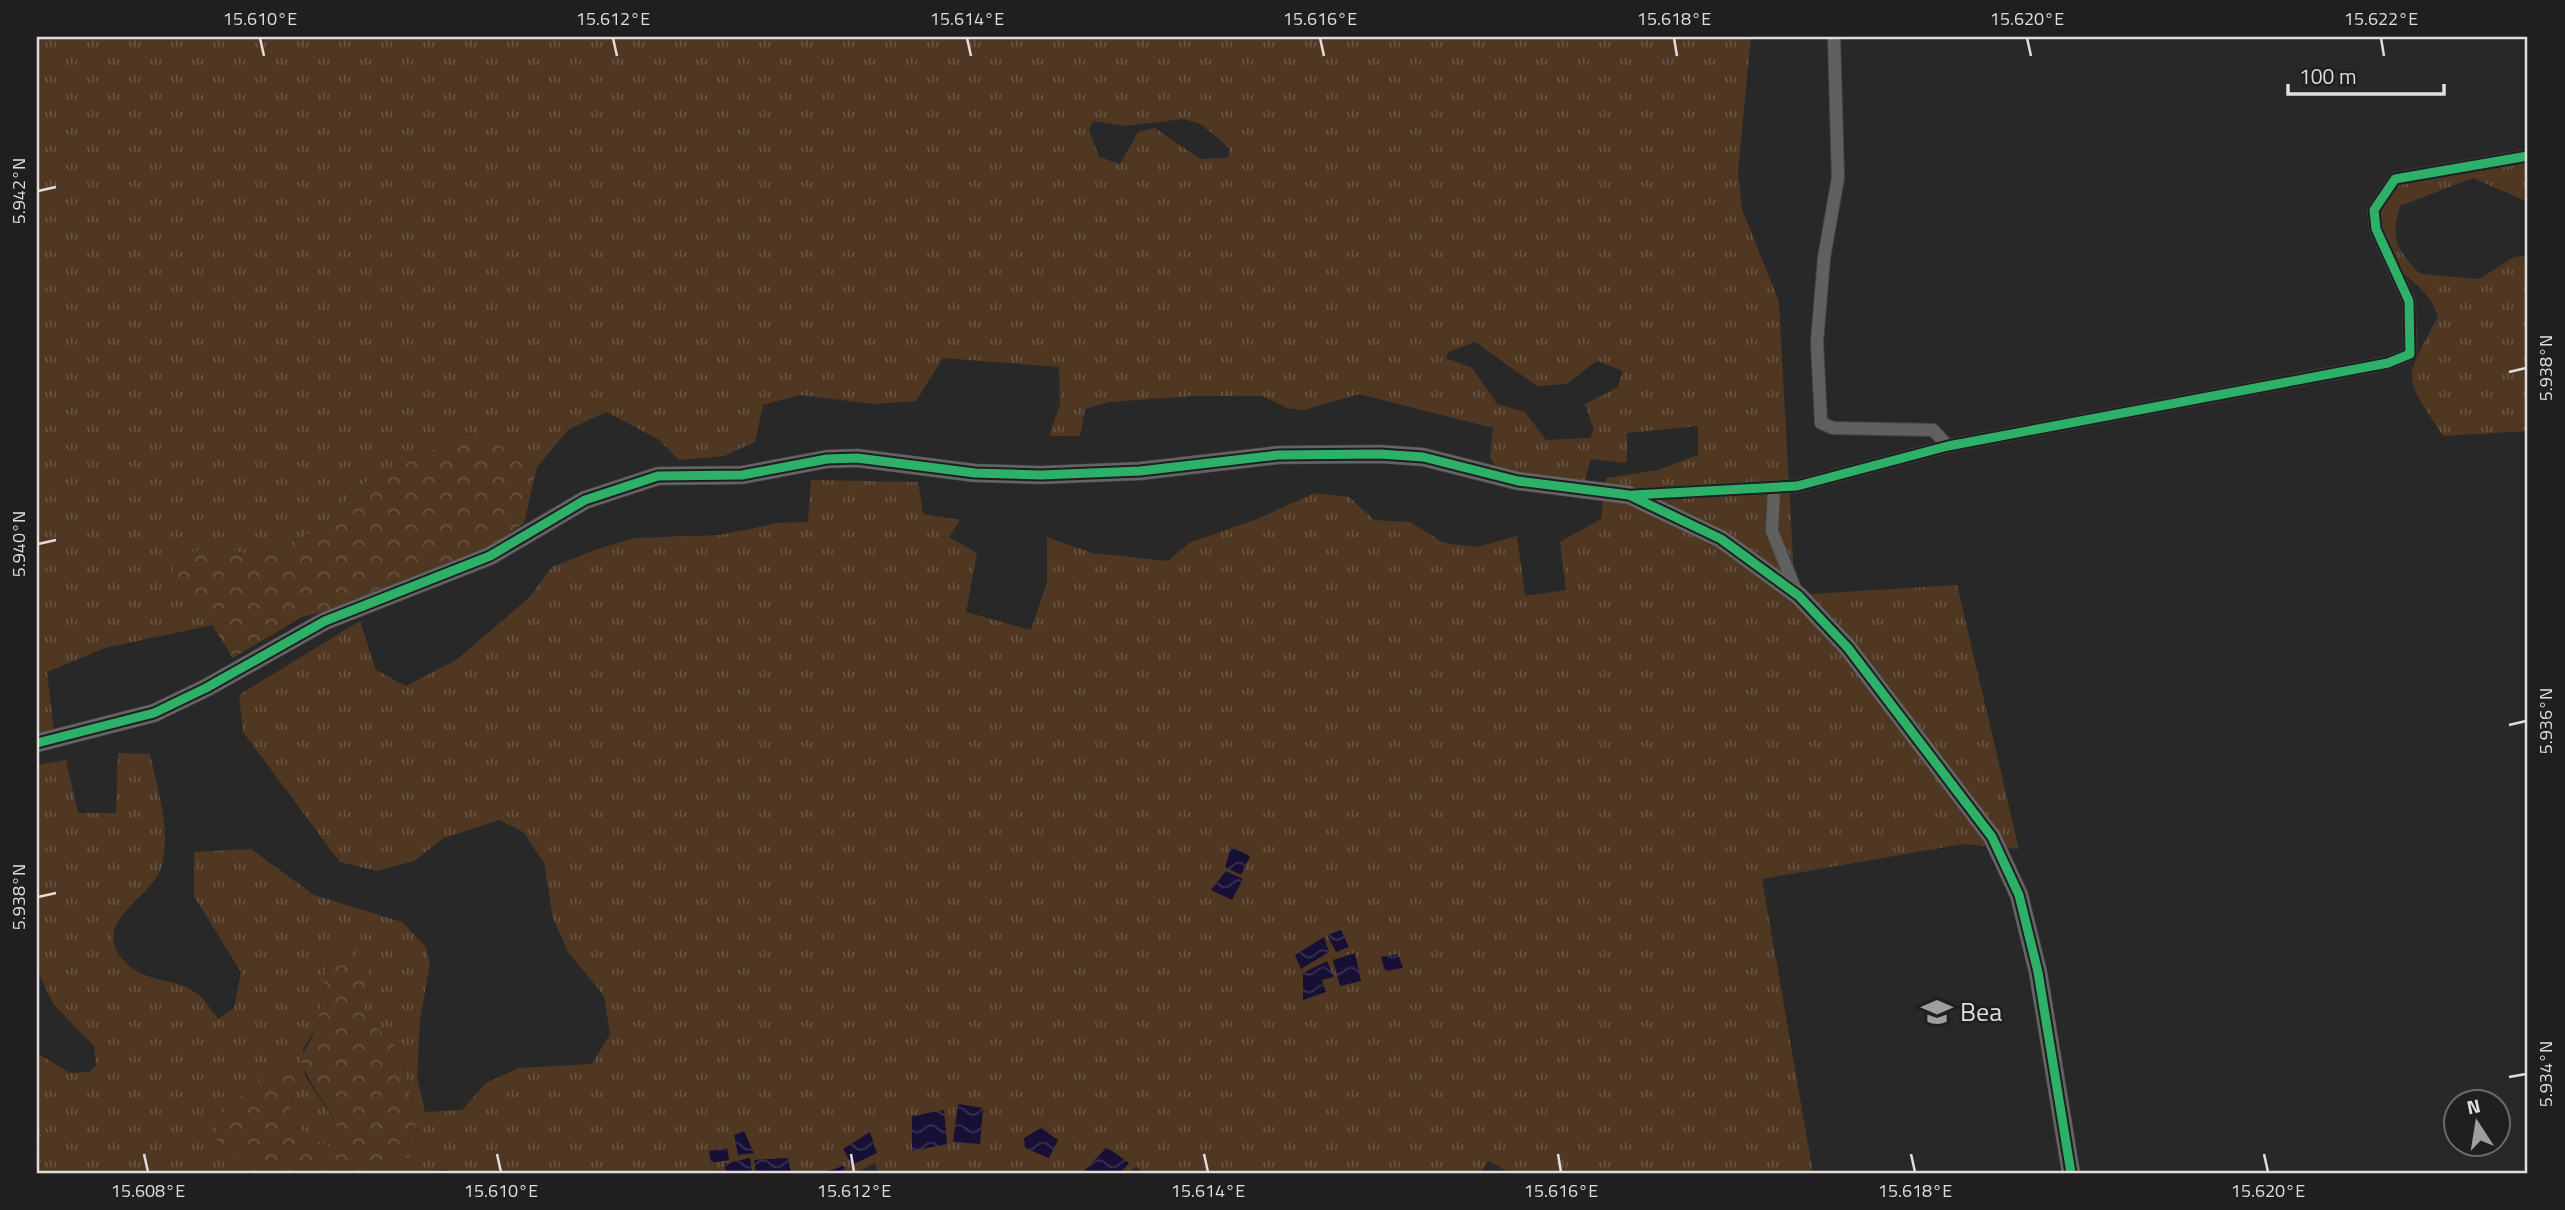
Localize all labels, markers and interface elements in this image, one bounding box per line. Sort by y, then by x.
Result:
text: 15.610°E [223,5,297,32]
text: 15.612°E [576,5,650,32]
text: 15.614°E [930,5,1004,32]
text: 15.616°E [1283,5,1357,32]
text: 15.618°E [1637,5,1711,32]
text: 15.620°E [1990,5,2064,32]
text: 15.622°E [2344,5,2418,32]
scale bar [2288,52,2444,96]
text: 100 m [2299,60,2356,92]
text: 5.942°N [5,158,32,224]
text: 5.938°N [2532,335,2559,401]
text: 5.940°N [5,511,32,577]
text: 5.936°N [2532,688,2559,754]
text: 5.938°N [5,864,32,930]
place label: Bea [1960,992,2002,1031]
school or university icon: Bea [1920,995,1954,1029]
text: 5.934°N [2532,1041,2559,1107]
north arrow [2442,1088,2512,1158]
text: N [2464,1090,2483,1121]
text: 15.608°E [111,1177,185,1204]
text: 15.610°E [464,1177,538,1204]
text: 15.612°E [817,1177,891,1204]
text: 15.614°E [1171,1177,1245,1204]
text: 15.616°E [1524,1177,1598,1204]
text: 15.618°E [1878,1177,1952,1204]
text: 15.620°E [2231,1177,2305,1204]

